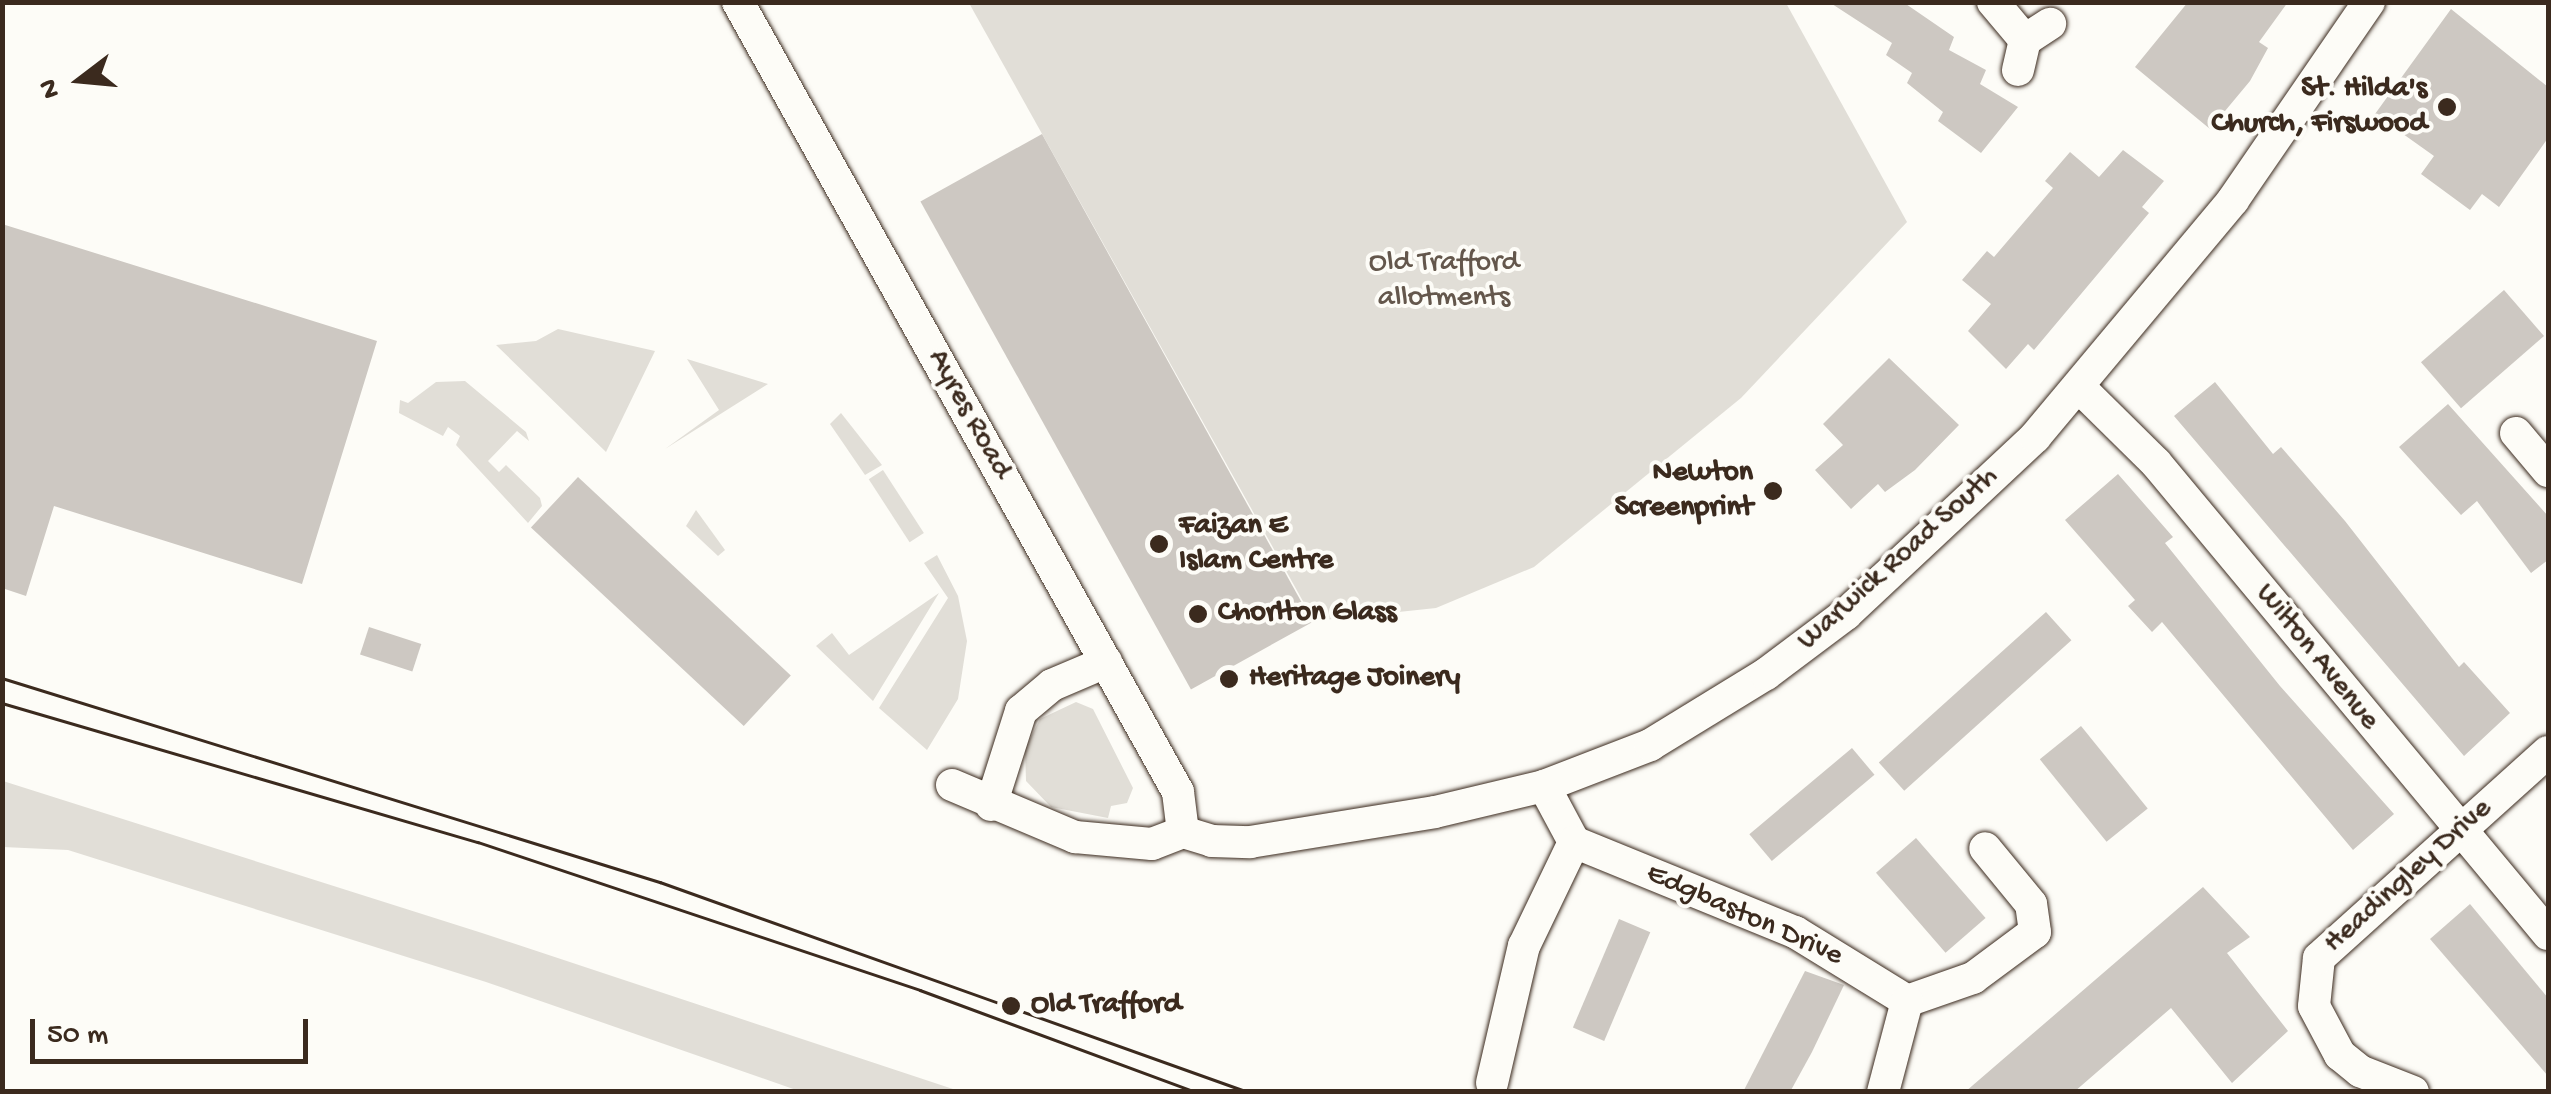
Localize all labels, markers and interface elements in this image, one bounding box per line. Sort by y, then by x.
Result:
north arrow [30,30,130,130]
place label: St. Hilda's Church, Firswood [2212,72,2427,142]
text: N [32,75,69,102]
marker: St. Hilda's Church, Firswood [2436,96,2458,118]
park label: Old Trafford allotments [1369,246,1519,316]
street label: Ayres Road [918,344,1018,486]
place label: Newton Screenprint [1615,456,1753,526]
street label: Warwick Road South [1791,460,2007,660]
marker: Newton Screenprint [1762,480,1784,502]
place label: Faizan E Islam Centre [1179,509,1333,580]
marker: Faizan E Islam Centre [1148,533,1170,555]
street label: Wilton Avenue [2246,578,2386,738]
place label: Chorlton Glass [1218,596,1397,632]
marker: Chorlton Glass [1187,603,1209,625]
place label: Heritage Joinery [1249,661,1460,697]
marker: Heritage Joinery [1218,668,1240,690]
street label: Headingley Drive [2317,792,2501,962]
street label: Edgbaston Drive [1640,857,1848,975]
place label: Old Trafford [1031,988,1181,1024]
marker: Old Trafford [1000,995,1022,1017]
scale bar [35,999,312,1061]
text: 50 m [47,1019,108,1054]

